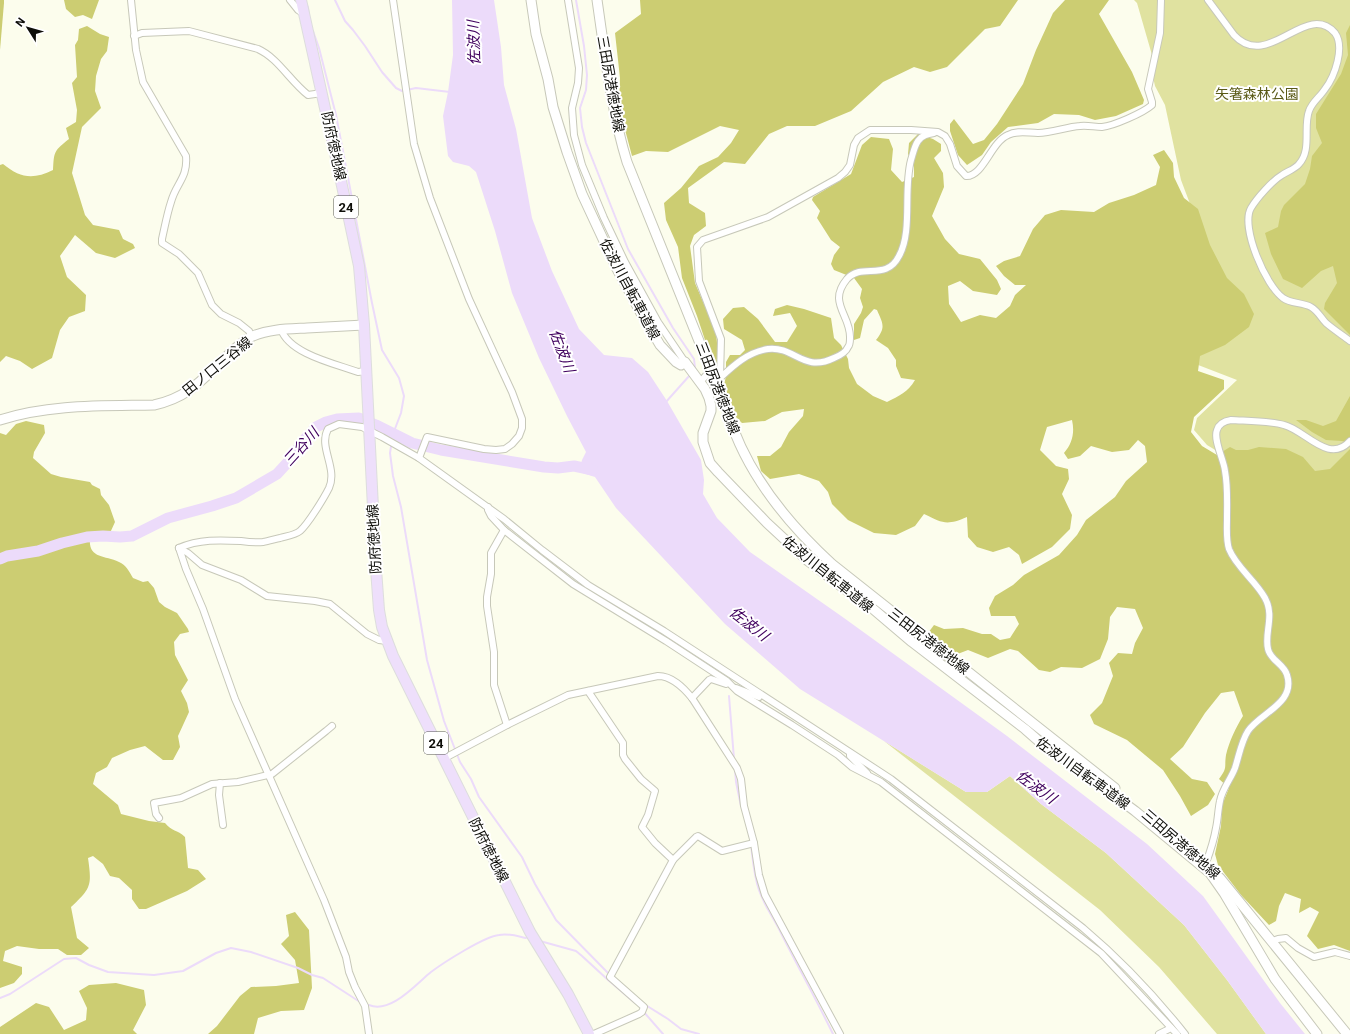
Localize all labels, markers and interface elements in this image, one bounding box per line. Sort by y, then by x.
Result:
north arrow [8,8,48,48]
text: N [13,15,28,29]
water label: 佐波川 [464,18,484,66]
street label: 三田尻港徳地線 [595,34,627,134]
park label: 矢箸森林公園 [1215,86,1299,102]
street label: 防府徳地線 [319,110,349,182]
road number: 24 [334,196,358,218]
street label: 佐波川自転車道線 [597,236,663,342]
water label: 佐波川 [546,327,579,377]
street label: 田ノ口三谷線 [179,333,255,399]
street label: 三田尻港徳地線 [693,339,743,437]
water label: 三谷川 [279,423,324,470]
street label: 防府徳地線 [364,504,384,574]
street label: 佐波川自転車道線 [779,533,877,615]
water label: 佐波川 [726,603,774,646]
street label: 三田尻港徳地線 [885,605,973,677]
road number: 24 [424,732,448,754]
street label: 佐波川自転車道線 [1033,733,1133,813]
water label: 佐波川 [1013,766,1059,808]
street label: 三田尻港徳地線 [1139,806,1223,882]
street label: 防府徳地線 [466,815,512,885]

